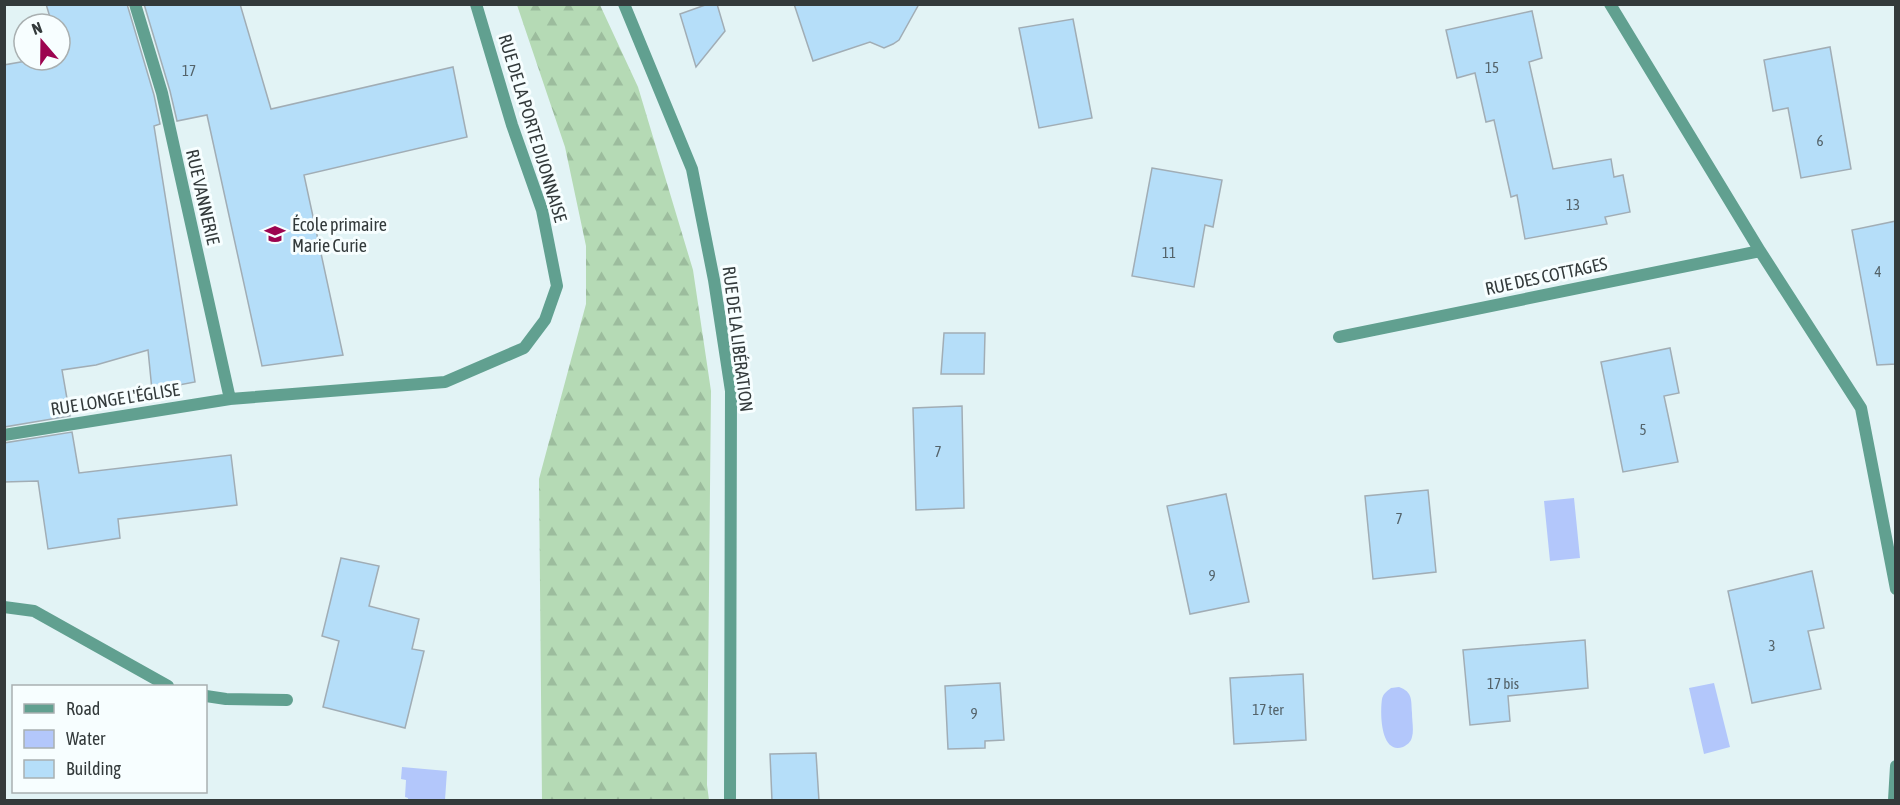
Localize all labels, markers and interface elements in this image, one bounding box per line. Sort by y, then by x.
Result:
north arrow [12,12,72,72]
text: N [29,18,44,38]
street label: RUE DE LA PORTE DIJONNAISE [494,31,572,225]
house number: 15 [1485,59,1499,76]
house number: 17 [182,62,196,79]
house number: 6 [1816,132,1824,149]
street label: RUE VANNERIE [182,147,224,247]
house number: 13 [1566,196,1580,213]
place label: École primaire Marie Curie [292,214,387,256]
school or university icon: École primaire Marie Curie [263,222,287,246]
house number: 11 [1162,244,1176,261]
street label: RUE DES COTTAGES [1483,253,1609,299]
house number: 4 [1874,263,1882,280]
street label: RUE DE LA LIBÉRATION [719,265,757,413]
street label: RUE LONGE L'ÉGLISE [49,378,181,420]
house number: 5 [1639,421,1647,438]
house number: 7 [934,443,942,460]
house number: 7 [1395,510,1403,527]
house number: 9 [1208,567,1216,584]
house number: 3 [1768,637,1776,654]
house number: 17 bis [1487,675,1519,692]
legend [12,685,207,793]
text: Road [66,698,100,719]
house number: 17 ter [1252,701,1284,718]
house number: 9 [970,705,978,722]
text: Water [66,728,106,749]
text: Building [66,758,121,779]

